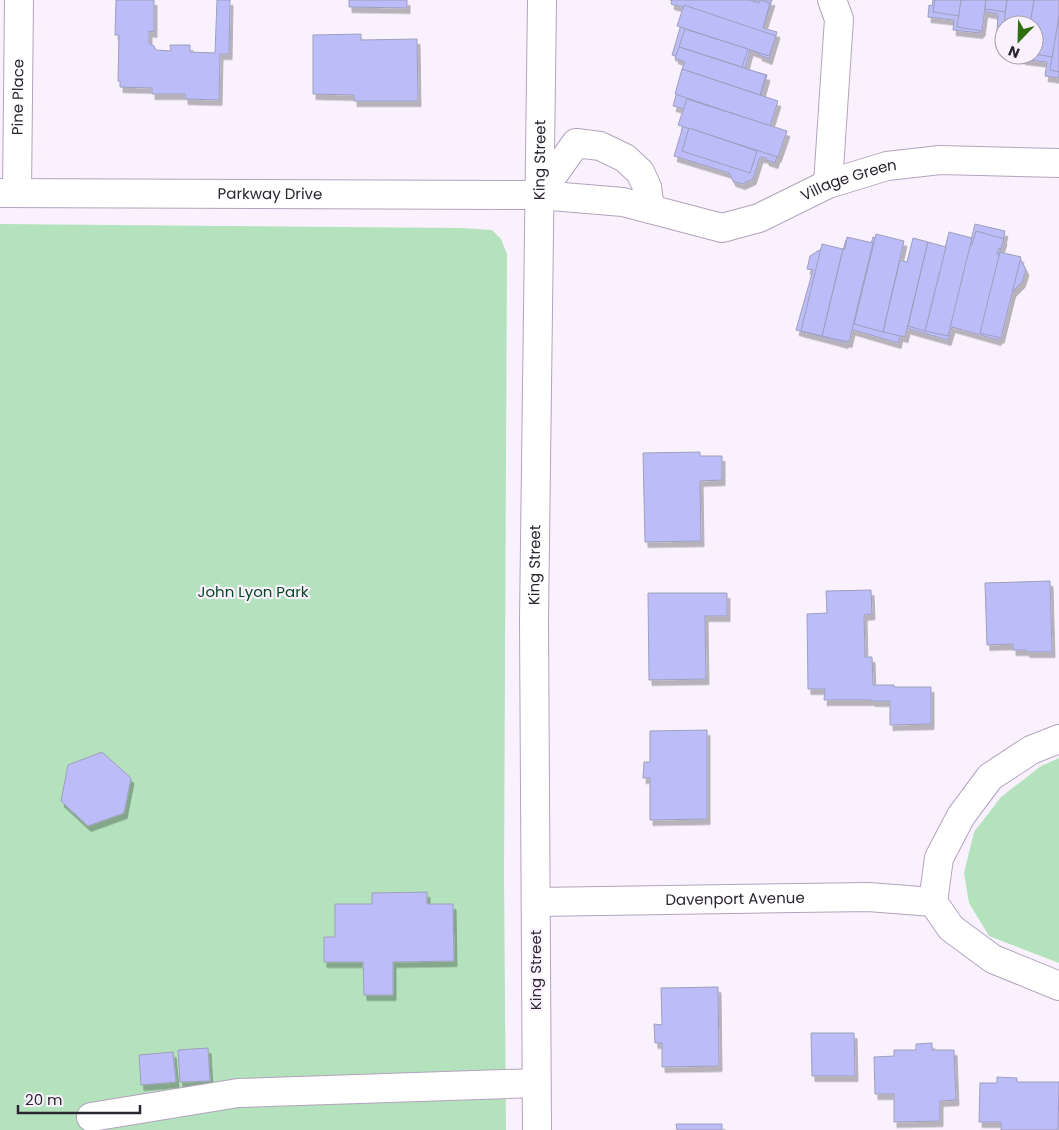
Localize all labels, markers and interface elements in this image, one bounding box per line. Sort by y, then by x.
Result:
north arrow [994,15,1044,65]
text: N [1005,41,1023,63]
street label: Pine Place [7,59,28,135]
street label: King Street [528,120,550,200]
street label: Village Green [797,154,898,206]
street label: Parkway Drive [218,183,322,204]
street label: King Street [523,525,545,605]
park label: John Lyon Park [197,581,309,602]
street label: Davenport Avenue [665,887,805,910]
street label: King Street [525,930,546,1010]
scale bar [18,1082,140,1114]
text: 20 m [25,1089,63,1110]

